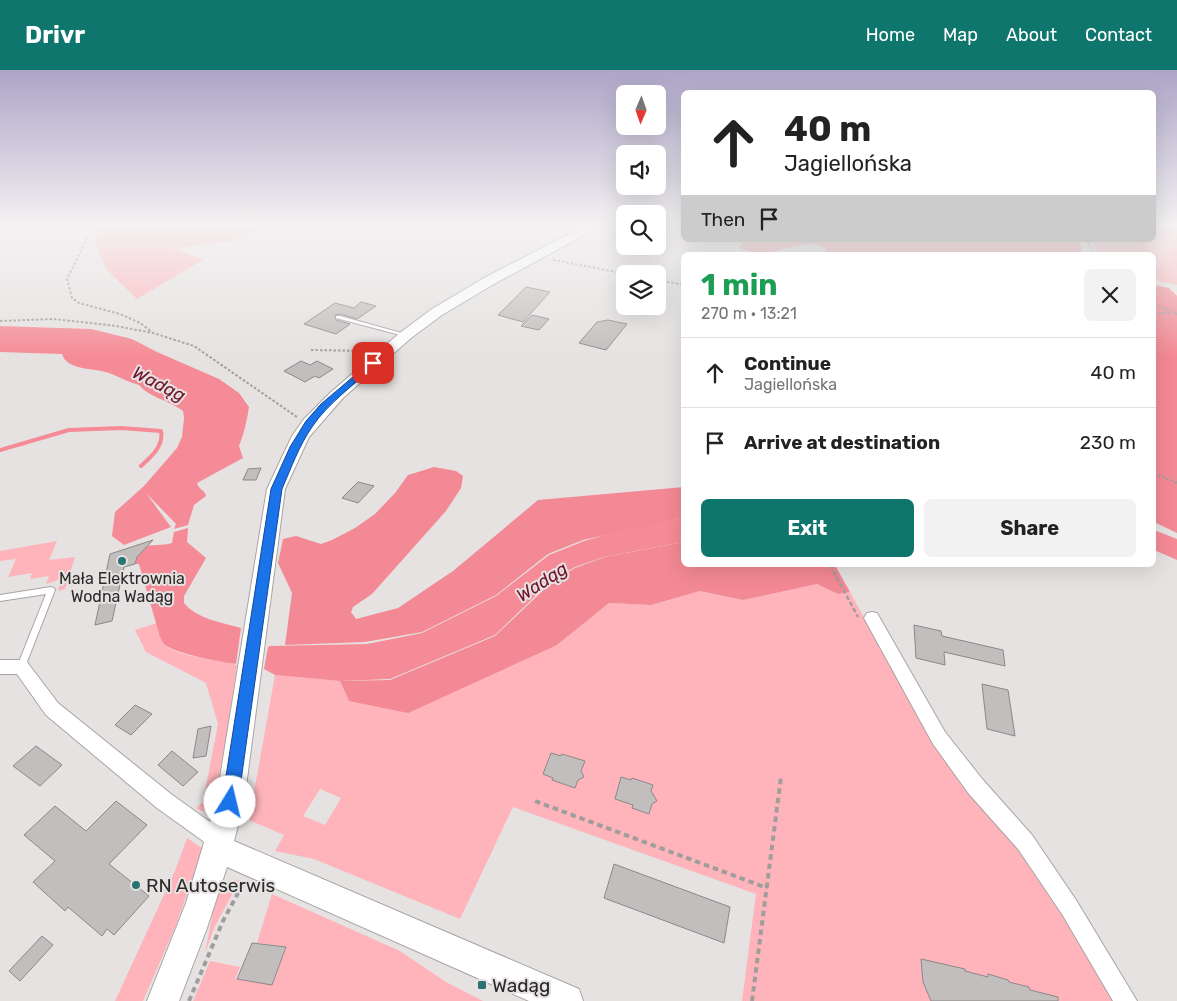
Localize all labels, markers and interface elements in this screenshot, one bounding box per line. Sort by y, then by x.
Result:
text: Drivr [25,21,85,49]
text: Home [866,24,915,46]
text: Map [943,24,978,46]
text: About [1006,24,1057,46]
text: Contact [1085,24,1152,46]
north arrow [616,85,666,135]
map controls [616,85,666,315]
text: 40 m [784,108,871,150]
icon: ahead [701,110,766,175]
button: sound [616,145,666,195]
text: Jagiellońska [784,150,912,177]
button: search [616,205,666,255]
icon: arrive [755,205,783,233]
text: Then [701,208,745,231]
button: layers [616,265,666,315]
text: 1 min [701,267,778,303]
button: close [1084,269,1136,321]
text: 270 m · 13:21 [701,304,797,323]
pin [352,342,394,384]
icon: arrive [359,349,387,377]
text: Continue [744,352,831,375]
icon: ahead [701,359,729,387]
water label: Wadąg [129,361,190,407]
text: 40 m [1091,361,1136,384]
text: Jagiellońska [744,375,837,394]
icon: arrive [701,429,729,457]
text: Arrive at destination [744,431,940,454]
text: 230 m [1080,431,1136,454]
button: Exit [701,499,914,557]
button: Share [924,499,1136,557]
marker: Mała Elektrownia Wodna Wadąg [116,555,128,567]
water label: Wadąg [512,557,572,607]
place label: Mała Elektrownia Wodna Wadąg [59,569,185,606]
position arrow [203,775,255,827]
place label: RN Autoserwis [146,874,275,897]
marker: RN Autoserwis [130,879,142,891]
place label: Wadąg [492,974,550,997]
marker: Wadąg [476,979,488,991]

